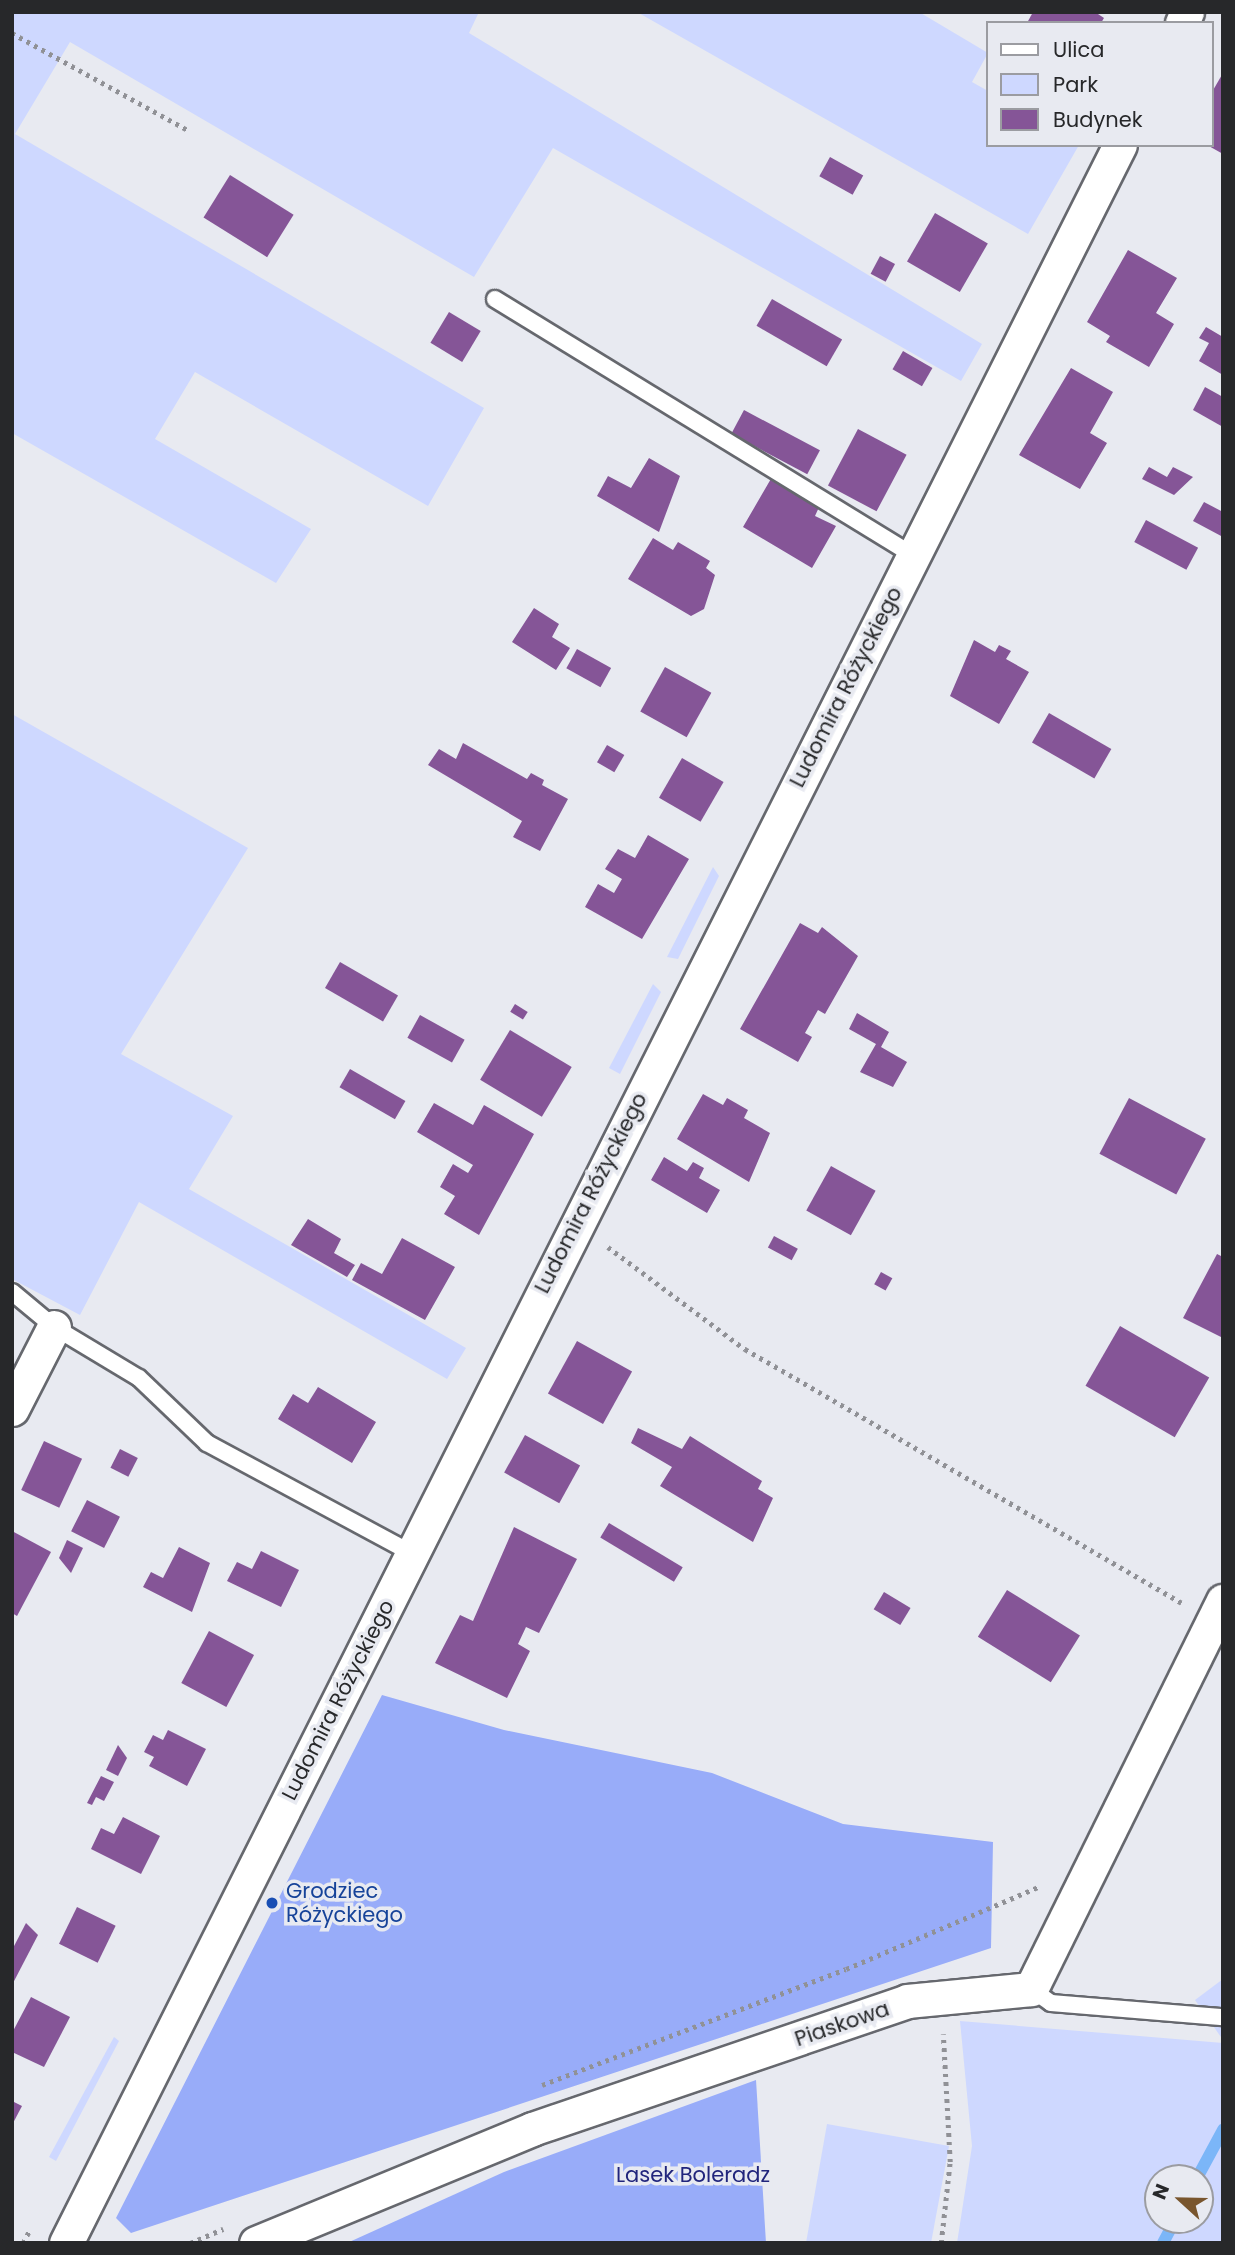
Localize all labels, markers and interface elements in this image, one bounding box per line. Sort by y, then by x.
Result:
legend [986,21,1214,147]
text: Ulica [1053,35,1104,64]
text: Park [1053,70,1098,99]
text: Budynek [1053,105,1143,134]
street label: Ludomira Różyckiego [784,583,908,791]
street label: Ludomira Różyckiego [529,1089,653,1297]
street label: Ludomira Różyckiego [276,1596,400,1804]
place label: Grodziec Różyckiego [286,1878,403,1928]
marker: Grodziec Różyckiego [264,1895,280,1911]
street label: Piaskowa [791,1996,893,2052]
park label: Lasek Boleradz [616,2162,770,2188]
north arrow [1144,2164,1214,2234]
text: N [1146,2180,1176,2203]

